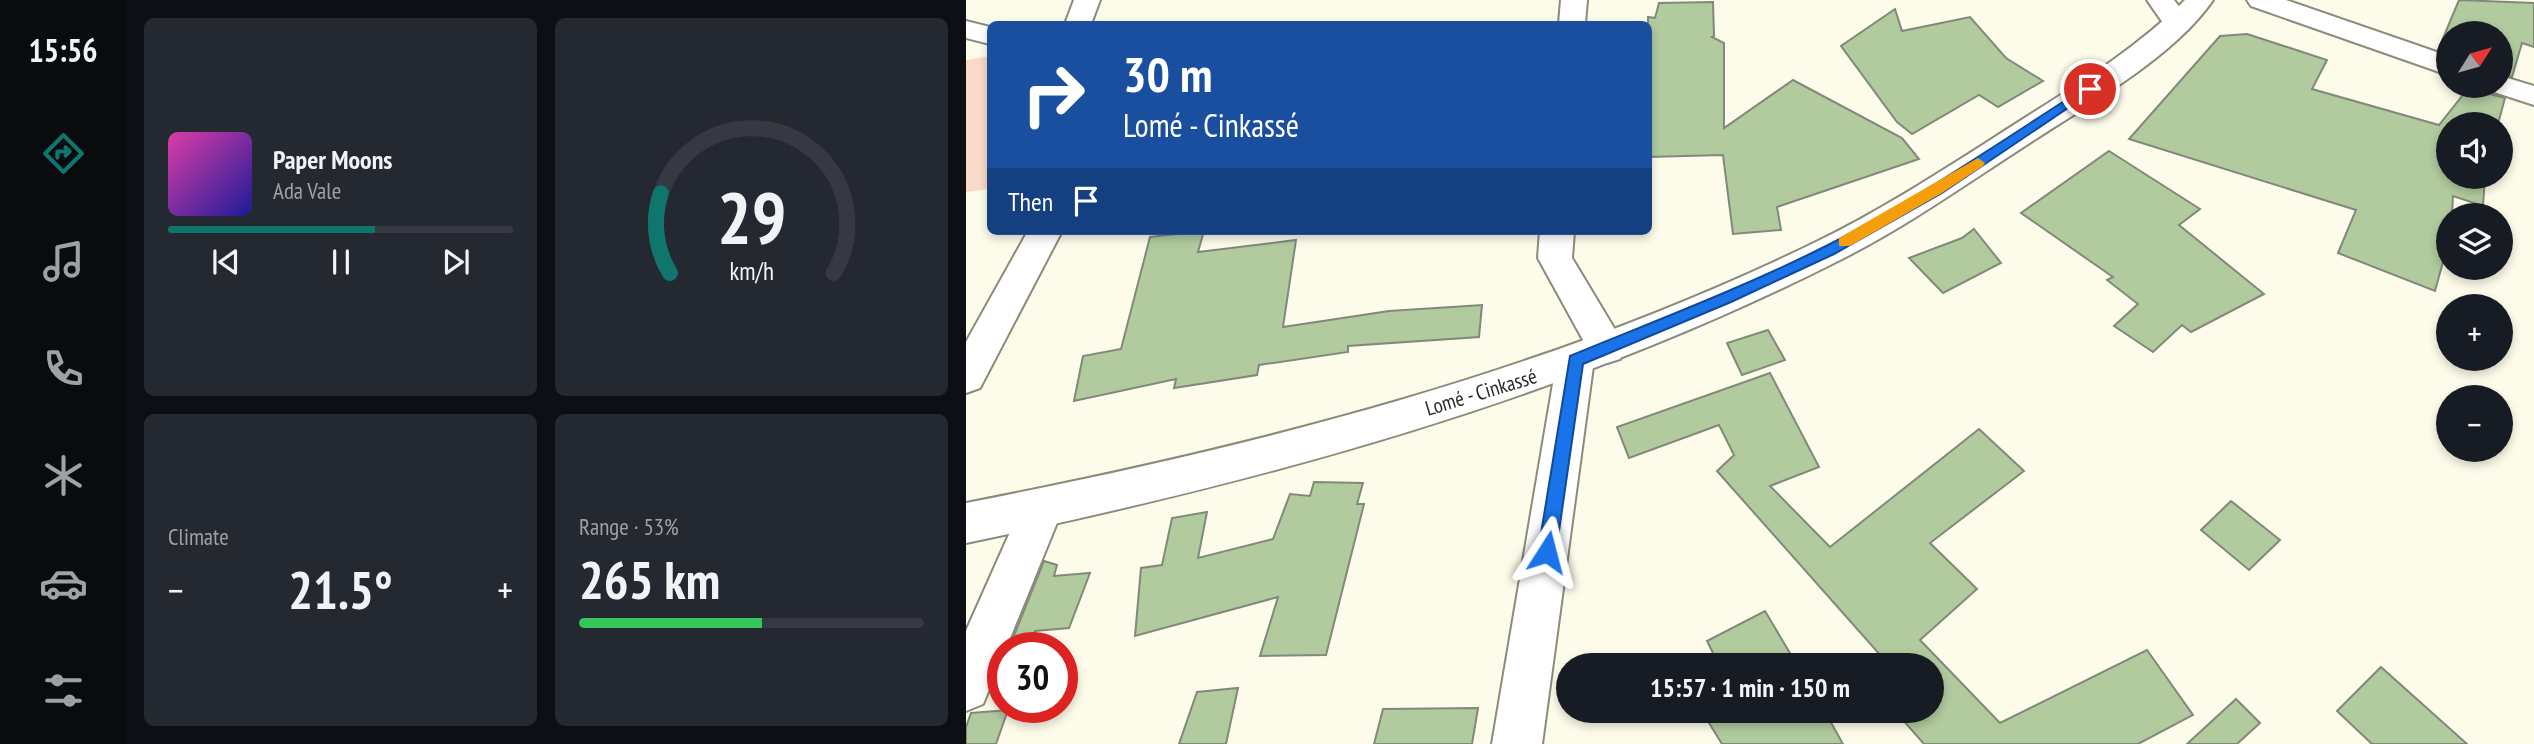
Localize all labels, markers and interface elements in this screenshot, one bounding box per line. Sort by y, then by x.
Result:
north arrow [2436,21,2513,98]
map controls [2436,21,2513,462]
text: 15:56 [28,29,98,71]
text: 30 m [1123,42,1212,106]
icon: right [1008,49,1099,140]
pin [2060,59,2120,119]
icon: arrive [2071,70,2109,108]
text: Lomé - Cinkassé [1123,104,1299,146]
button: sound [2436,112,2513,189]
icon: directions [39,129,88,178]
text: Paper Moons [273,143,392,176]
text: 29 [717,169,786,263]
text: Ada Vale [273,176,341,205]
icon: arrive [1067,182,1105,220]
text: Then [1008,185,1053,218]
button: layers [2436,203,2513,280]
icon: music [39,237,88,286]
icon: previous [207,243,245,281]
icon: pause [322,243,360,281]
icon: next [437,243,475,281]
text: km/h [729,255,774,287]
button: + [2436,294,2513,371]
icon: phone [39,344,88,393]
street label: Lomé - Cinkassé [1422,362,1540,422]
button: − [2436,385,2513,462]
icon: climate [39,451,88,500]
text: Range · 53% [579,512,679,541]
position arrow [1510,515,1584,589]
text: Climate [168,522,229,551]
text: 265 km [579,546,720,613]
text: 21.5° [288,556,393,623]
icon: car [39,559,88,608]
text: − [168,565,184,614]
text: + [497,565,513,614]
speed limit sign: 30 [987,632,1078,723]
icon: filters [39,666,88,715]
text: 15:57 · 1 min · 150 m [1650,671,1850,704]

